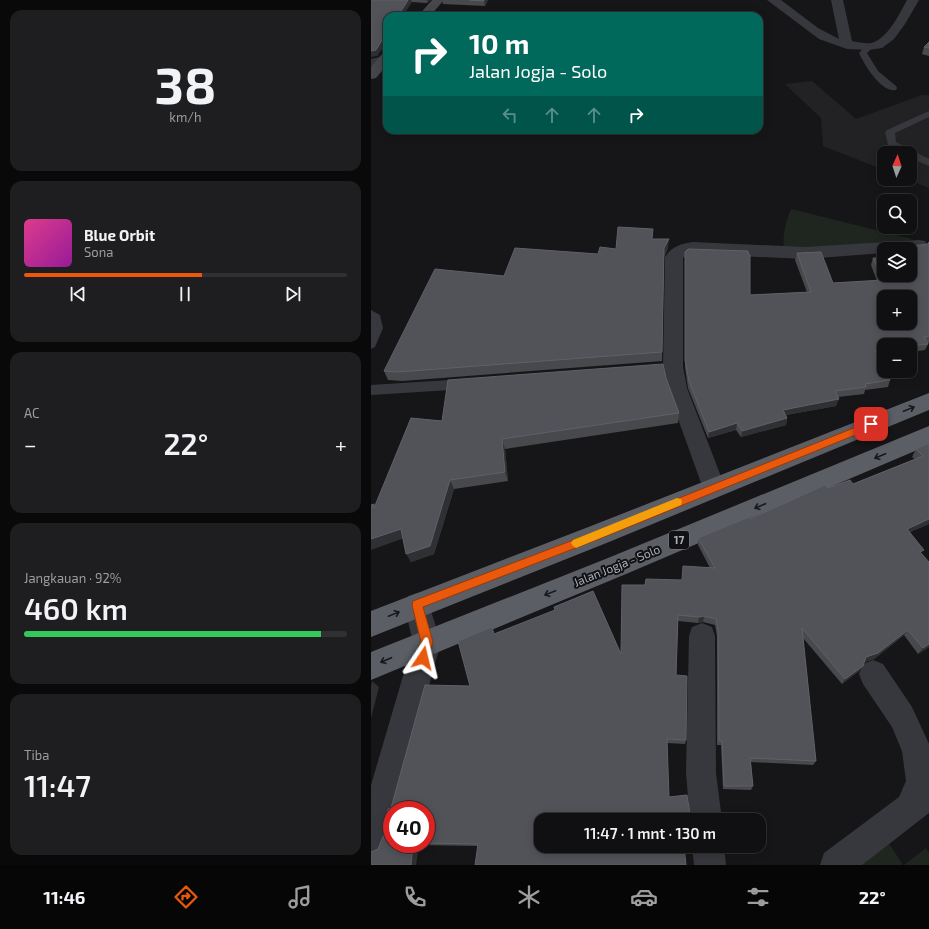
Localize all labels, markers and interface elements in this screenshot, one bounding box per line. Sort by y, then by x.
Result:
text: 10 m [469,26,529,60]
icon: right [403,28,455,80]
text: 38 [155,52,216,114]
text: Jalan Jogja - Solo [469,60,607,82]
icon: left [499,104,521,126]
icon: ahead [541,104,563,126]
icon: ahead [583,104,605,126]
icon: right [625,104,647,126]
text: km/h [169,109,202,125]
north arrow [877,146,917,186]
map controls [877,146,917,378]
button: search [877,194,917,234]
text: Blue Orbit [84,226,155,244]
button: layers [877,242,917,282]
text: Sona [84,244,113,260]
icon: previous [67,283,89,305]
icon: pause [174,283,196,305]
icon: next [282,283,304,305]
button: + [877,290,917,330]
button: − [877,338,917,378]
text: AC [24,405,39,421]
one-way arrow [902,405,914,413]
pin [854,407,888,441]
icon: arrive [860,413,882,435]
text: 22° [163,425,208,461]
text: − [24,431,37,457]
text: + [335,431,347,457]
one-way arrow [875,453,887,460]
one-way arrow [755,503,767,510]
road number: 17 [669,531,689,549]
street label: Jalan Jogja - Solo [571,541,662,590]
text: Jangkauan · 92% [24,570,121,586]
text: 460 km [24,590,128,626]
one-way arrow [544,590,556,598]
one-way arrow [388,610,400,617]
position arrow [402,637,444,679]
one-way arrow [381,656,393,664]
text: Tiba [24,747,49,763]
text: 11:47 [24,767,91,803]
speed limit sign: 40 [383,801,435,853]
text: 11:47 · 1 mnt · 130 m [584,824,716,842]
icon: directions [172,883,200,911]
icon: music [286,883,314,911]
icon: phone [401,883,429,911]
icon: climate [515,883,543,911]
icon: car [630,883,658,911]
icon: filters [744,883,772,911]
text: 11:46 [43,886,85,908]
text: 22° [859,886,886,908]

